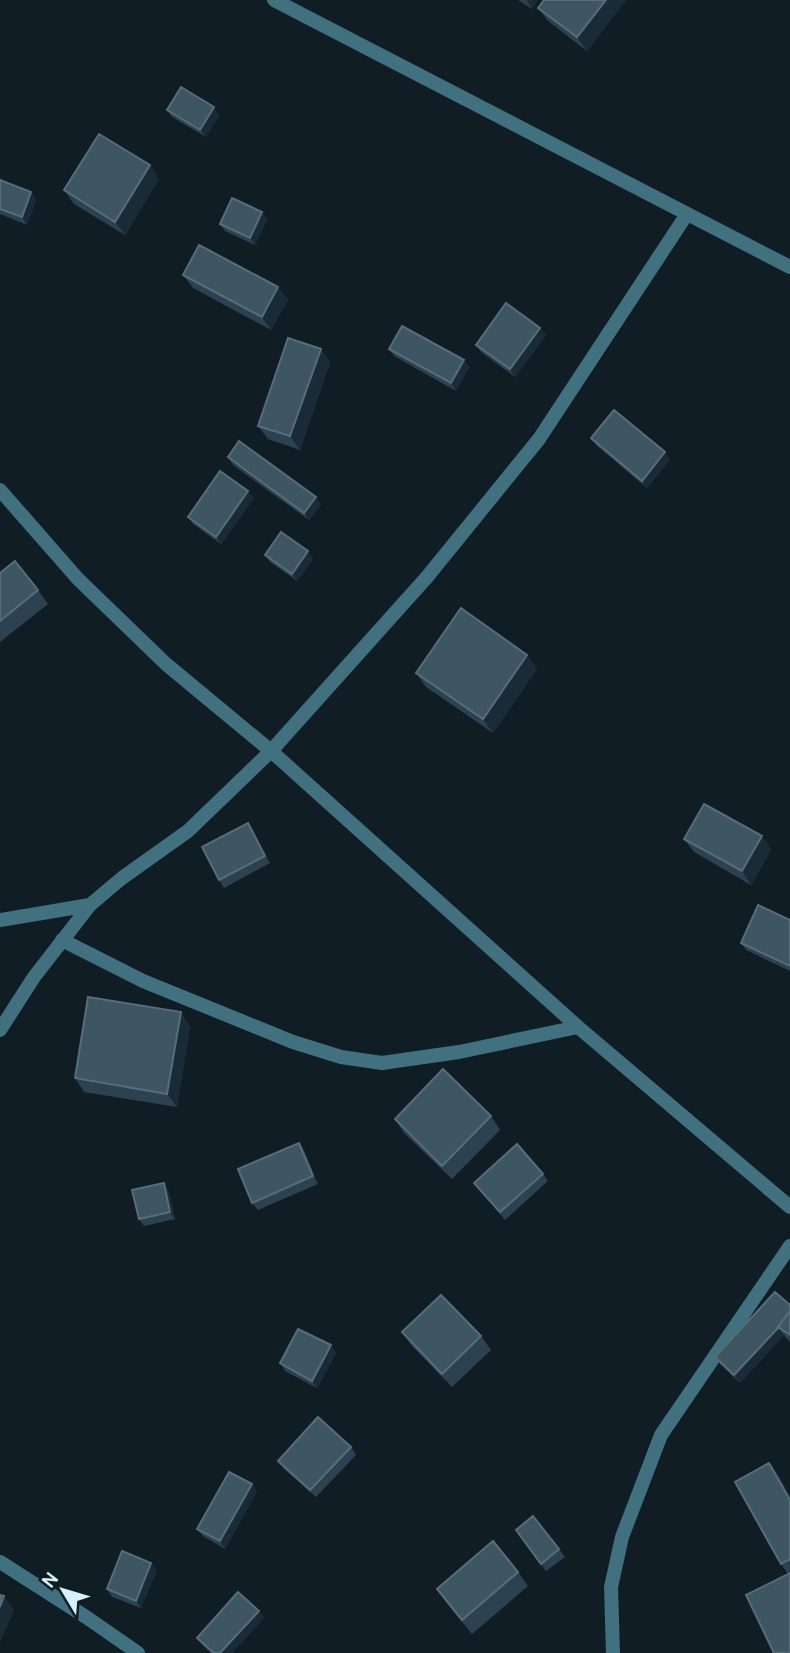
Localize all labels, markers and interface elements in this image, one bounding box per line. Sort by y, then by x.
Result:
north arrow [28,1555,98,1625]
text: N [37,1567,63,1592]

